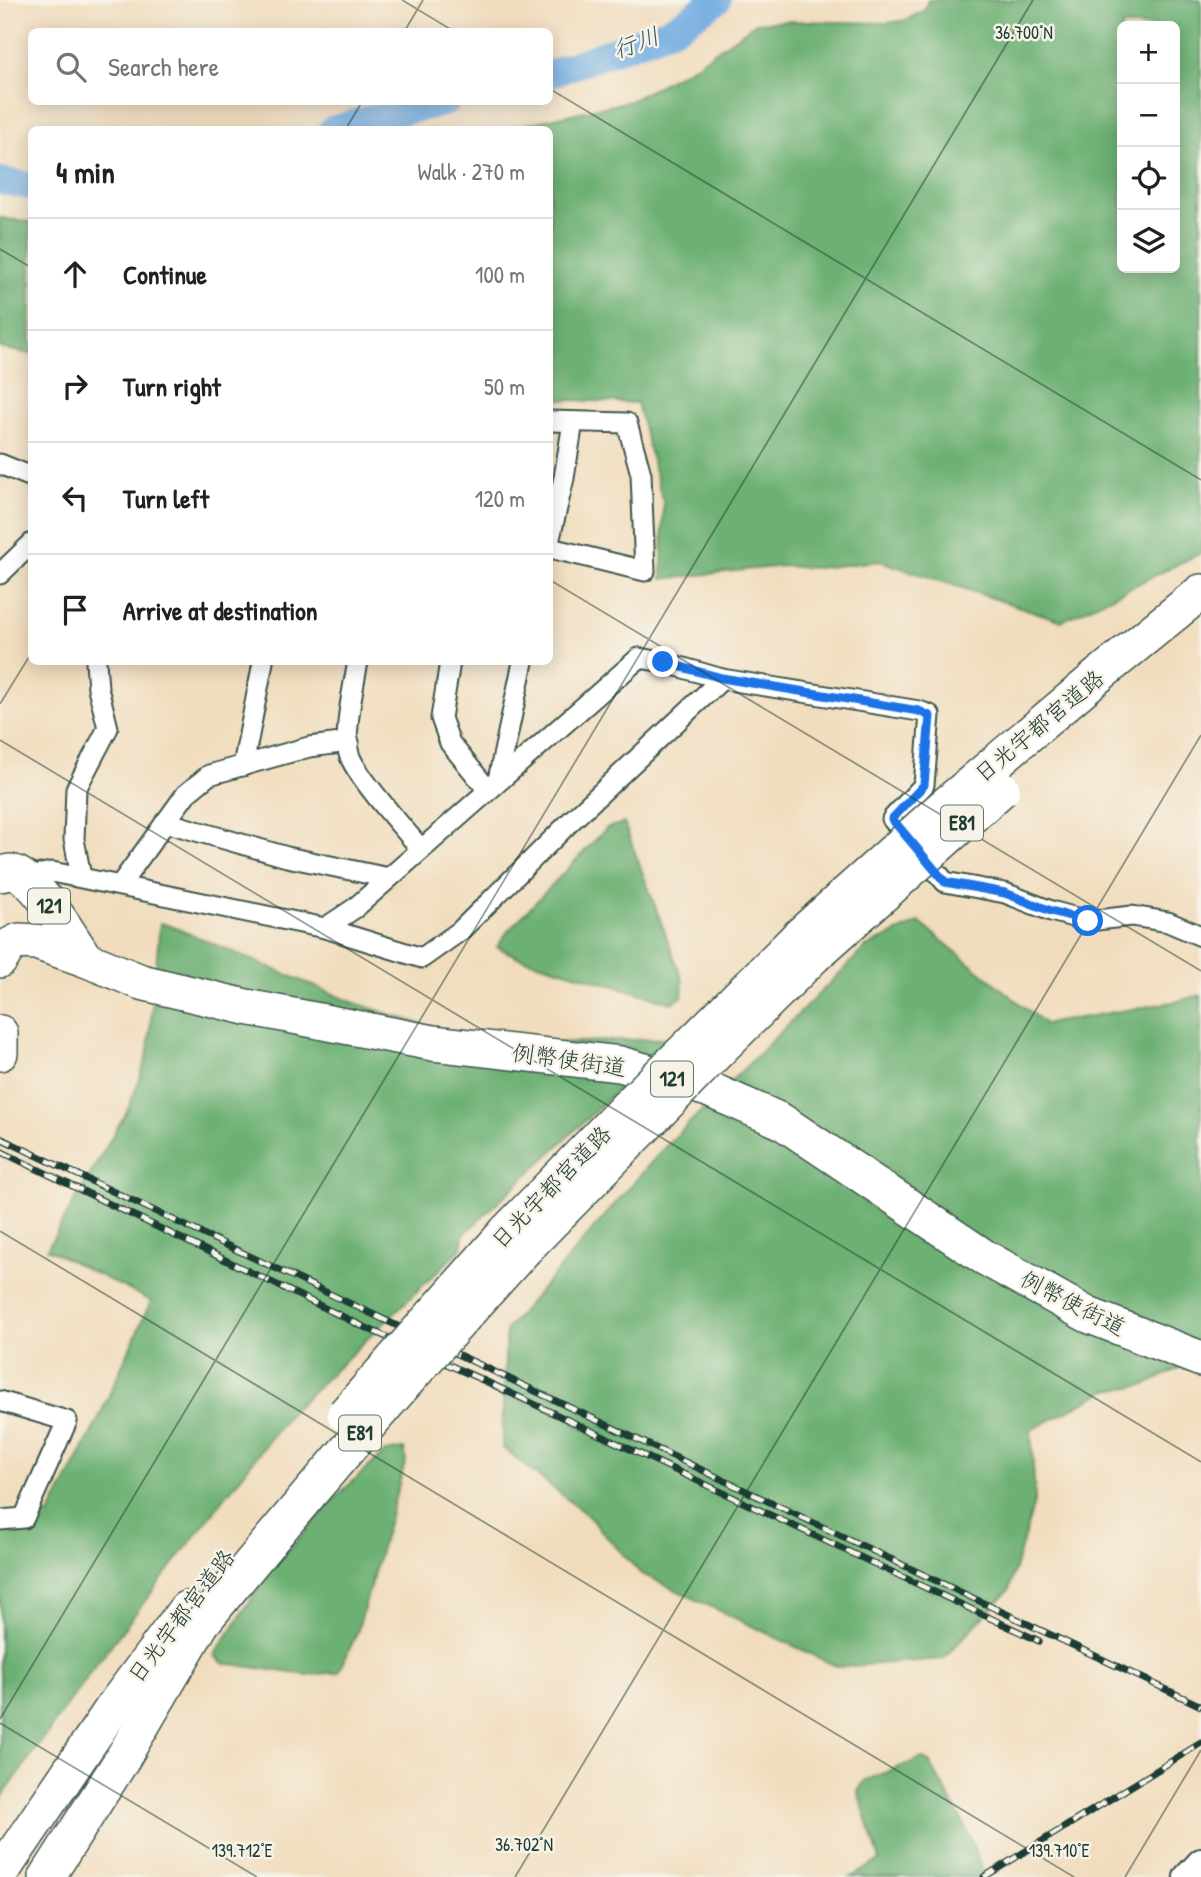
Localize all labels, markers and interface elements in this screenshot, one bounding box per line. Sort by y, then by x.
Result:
water label: 行川 [608,19,664,65]
text: 36.700°N [995,20,1053,45]
map controls [1117,21,1180,273]
button: + [1117,21,1180,84]
search box [28,28,553,105]
icon: search [52,48,90,86]
text: Search here [108,49,219,84]
button: − [1117,84,1180,147]
button: locate [1117,147,1180,210]
text: 4 min [56,152,115,192]
text: Walk · 270 m [418,156,525,187]
button: layers [1117,210,1180,273]
icon: ahead [56,255,94,293]
text: Continue [123,257,207,292]
text: 100 m [475,259,525,290]
icon: right [56,367,94,405]
text: Turn right [123,369,221,404]
text: 50 m [484,371,525,402]
icon: left [56,479,94,517]
text: Turn left [123,481,209,516]
text: 120 m [475,483,525,514]
icon: arrive [56,591,94,629]
text: Arrive at destination [123,593,318,628]
route end [647,646,678,677]
street label: 日光宇都宮道路 [967,662,1110,789]
road number: E81 [941,806,983,840]
road number: 121 [28,888,70,923]
route start [1072,905,1103,936]
street label: 例幣使街道 [510,1036,628,1083]
road number: 121 [651,1062,693,1096]
street label: 日光宇都宮道路 [484,1118,618,1255]
street label: 例幣使街道 [1015,1263,1131,1342]
road number: E81 [339,1416,381,1450]
street label: 日光宇都宮道路 [120,1542,241,1689]
text: 36.702°N [495,1832,553,1857]
text: 139.712°E [211,1838,273,1863]
text: 139.710°E [1029,1838,1089,1863]

